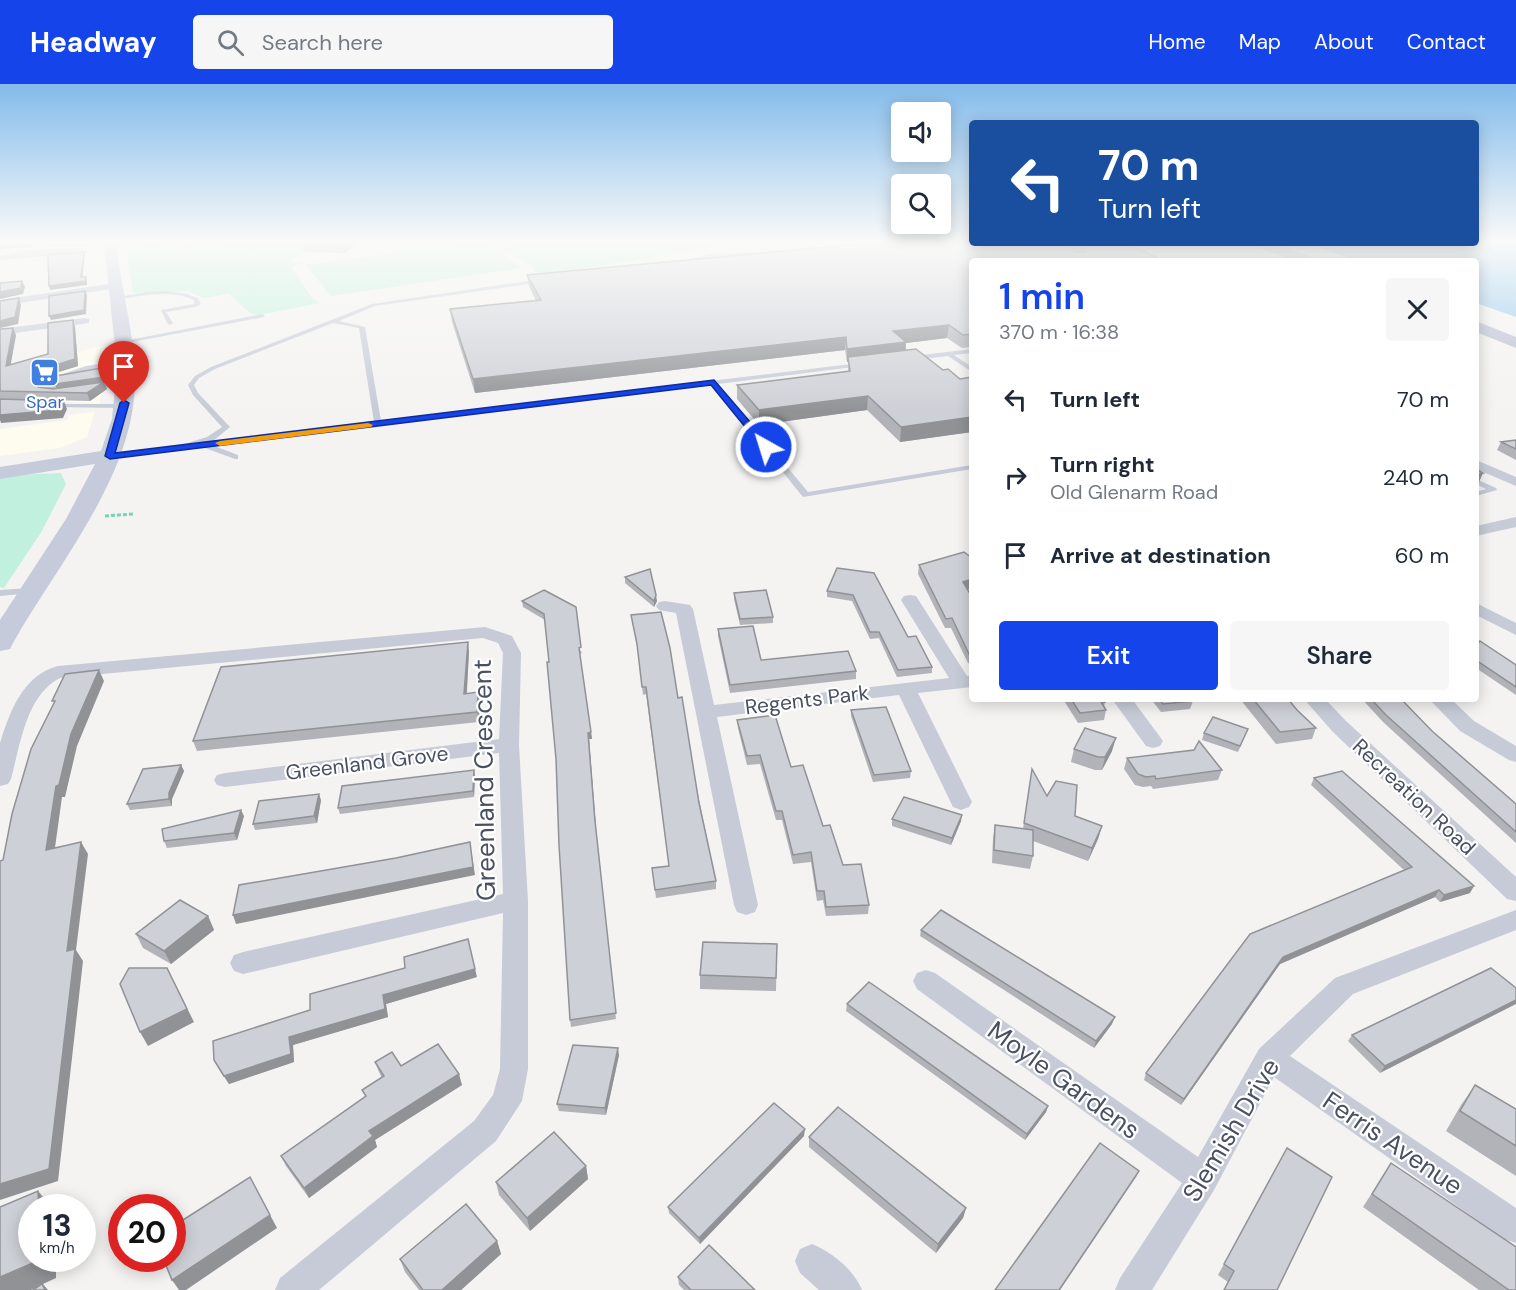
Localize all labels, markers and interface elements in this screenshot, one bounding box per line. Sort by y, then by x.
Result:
search box [193,15,613,69]
text: Headway [30,24,157,61]
icon: search [214,26,247,59]
text: Search here [262,28,383,57]
text: Home [1148,28,1206,56]
text: Map [1239,28,1281,56]
text: About [1314,28,1374,56]
text: Contact [1407,28,1486,56]
map controls [891,102,951,234]
button: sound [891,102,951,162]
text: 70 m [1098,138,1199,193]
icon: left [999,144,1077,222]
button: search [891,174,951,234]
text: Turn left [1098,191,1201,226]
text: 1 min [999,273,1085,320]
button: close [1386,278,1449,341]
text: 370 m · 16:38 [999,319,1119,345]
pin [98,341,149,403]
icon: arrive [107,350,140,383]
supermarket icon: Spar [29,357,61,389]
icon: left [999,383,1032,416]
text: Turn left [1050,385,1140,414]
text: 70 m [1397,385,1449,414]
place label: Spar [26,390,64,414]
position arrow [734,415,798,479]
text: Turn right [1050,450,1155,479]
icon: right [999,461,1032,494]
text: 240 m [1383,463,1449,492]
text: Old Glenarm Road [1050,479,1218,505]
icon: arrive [999,539,1032,572]
text: Arrive at destination [1050,541,1271,570]
text: 60 m [1395,541,1449,570]
button: Exit [999,621,1218,690]
button: Share [1230,621,1449,690]
street label: Greenland Crescent [465,659,503,901]
street label: Regents Park [743,678,871,722]
street label: Recreation Road [1347,733,1481,861]
street label: Greenland Grove [284,739,450,787]
street label: Moyle Gardens [981,1013,1147,1147]
street label: Slemish Drive [1175,1052,1287,1208]
street label: Ferris Avenue [1316,1084,1470,1202]
speed limit sign: 20 [108,1194,186,1272]
text: 13 [42,1206,72,1245]
text: km/h [39,1238,75,1258]

